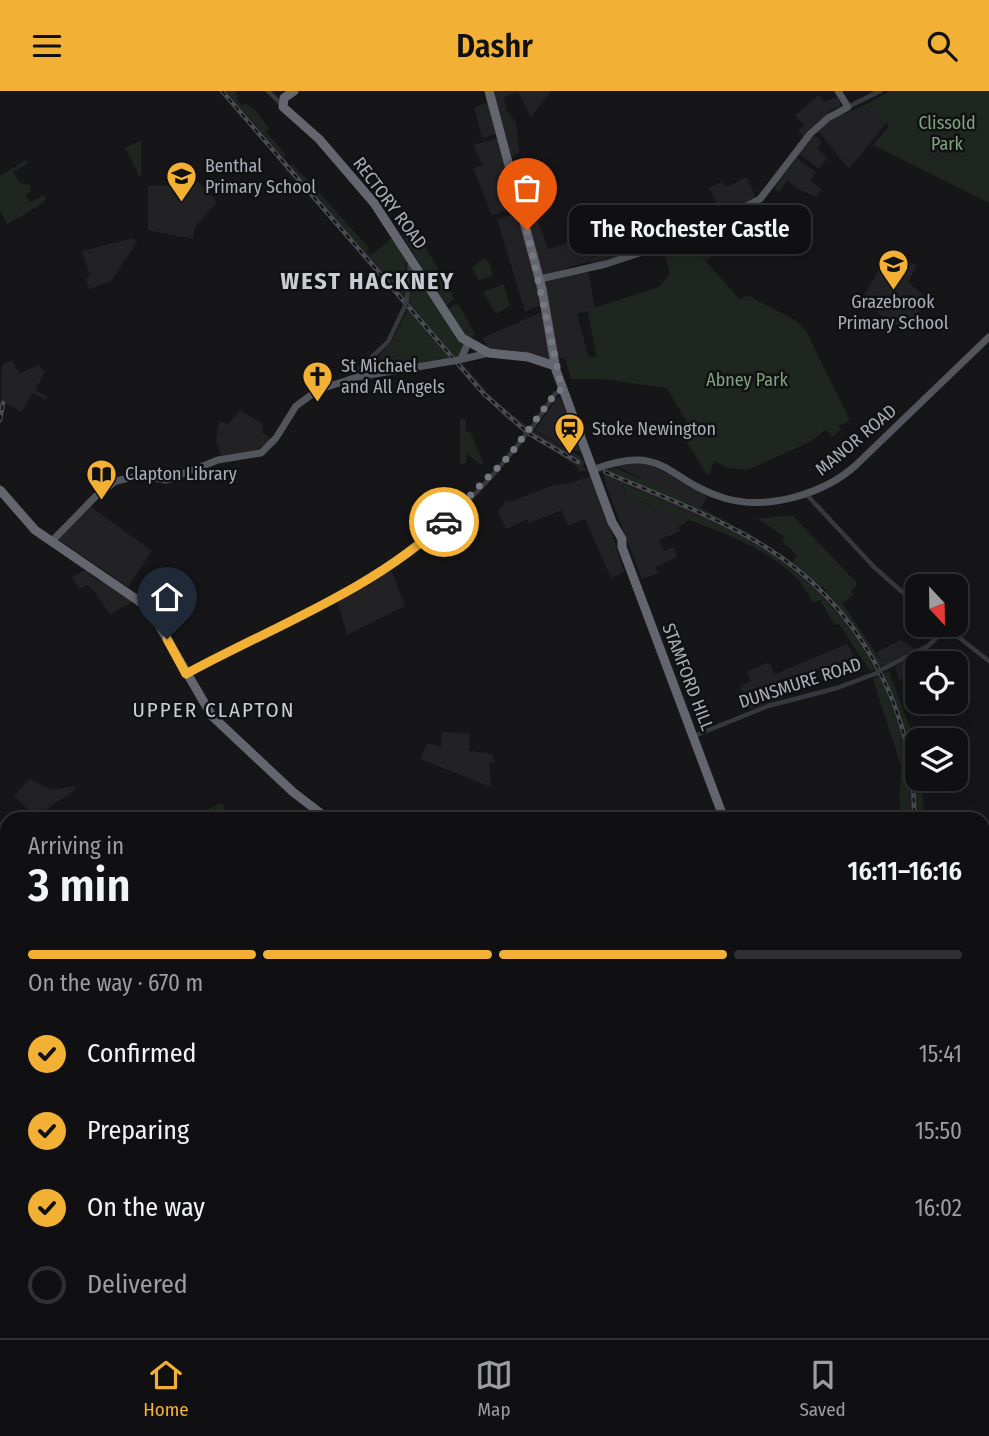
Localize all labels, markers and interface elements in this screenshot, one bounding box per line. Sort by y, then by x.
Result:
icon: menu [28,27,66,65]
text: Dashr [456,27,533,65]
icon: search [923,27,961,65]
park label: Clissold Park [918,112,976,155]
street label: RECTORY ROAD [348,153,432,253]
place label: Benthal Primary School [205,155,316,198]
pin [497,158,557,230]
school or university icon: Benthal Primary School [165,159,199,203]
icon: bag [508,169,546,207]
callout: The Rochester Castle [569,205,810,255]
text: The Rochester Castle [590,215,790,243]
school or university icon: Grazebrook Primary School [876,247,910,291]
district label: WEST HACKNEY [281,267,455,295]
place label: Grazebrook Primary School [838,291,949,334]
place label: St Michael and All Angels [341,355,445,398]
church icon: St Michael and All Angels [301,359,335,403]
park label: Abney Park [706,369,788,391]
street label: MANOR ROAD [811,400,901,480]
station icon: Stoke Newington [552,412,586,456]
place label: Stoke Newington [592,418,716,440]
library icon: Clapton Library [85,457,119,501]
place label: Clapton Library [125,463,237,485]
courier [409,487,479,557]
icon: car [425,503,463,541]
pin [137,567,197,639]
north arrow [905,574,968,637]
map controls [905,574,968,791]
icon: home [148,578,186,616]
street label: STAMFORD HILL [657,620,719,734]
button: locate [905,651,968,714]
street label: DUNSMURE ROAD [736,653,864,713]
district label: UPPER CLAPTON [132,697,296,723]
button: layers [905,728,968,791]
text: Arriving in [28,832,124,860]
text: 16:11–16:16 [848,856,962,887]
text: 3 min [28,858,131,913]
text: On the way · 670 m [28,969,203,997]
icon: check [28,1035,66,1073]
text: Confirmed [87,1038,197,1069]
text: 15:41 [919,1040,962,1068]
icon: check [28,1112,66,1150]
text: Preparing [87,1115,189,1146]
text: 15:50 [915,1117,962,1145]
icon: check [28,1189,66,1227]
text: On the way [87,1192,205,1223]
text: 16:02 [915,1194,962,1222]
text: Delivered [87,1269,188,1300]
tab: Home [143,1356,189,1421]
tab: Map [475,1356,513,1421]
tab: Saved [799,1356,846,1421]

